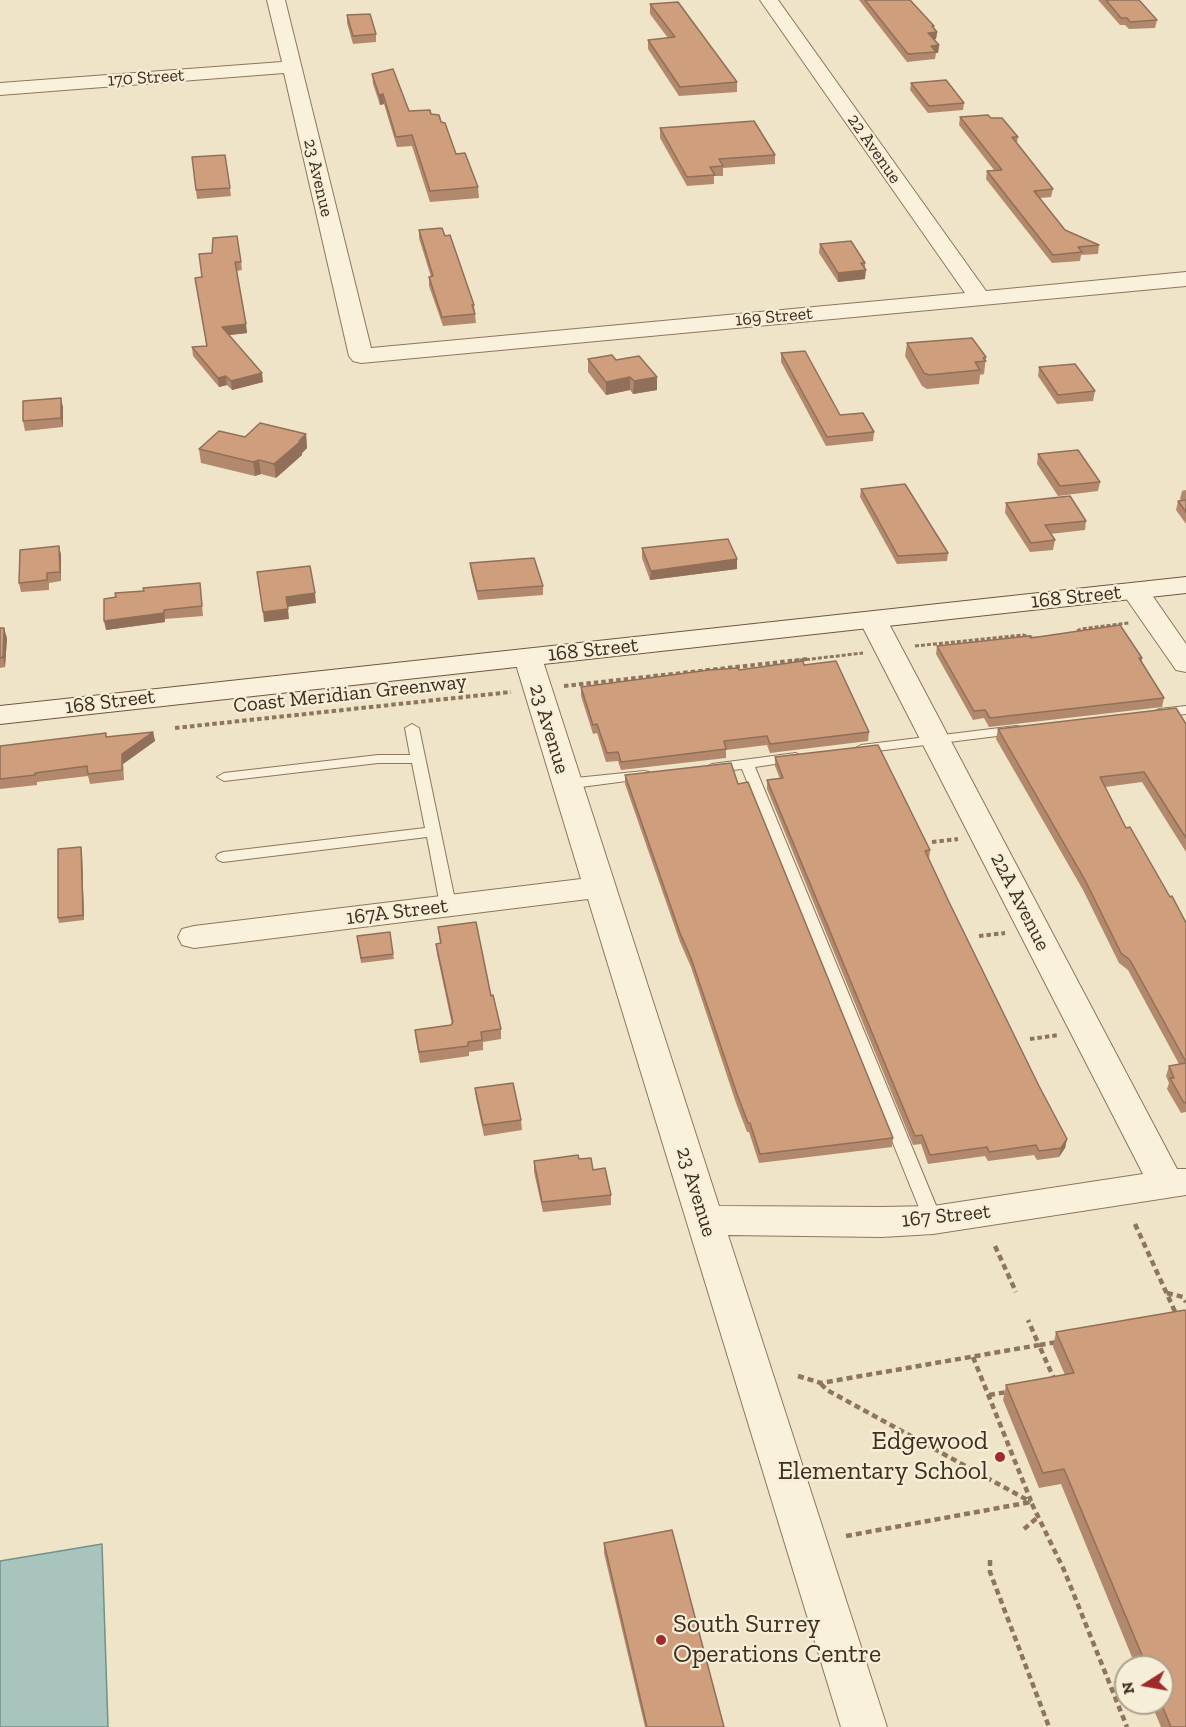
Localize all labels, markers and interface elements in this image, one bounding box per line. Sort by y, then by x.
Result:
street label: 170 Street [107,65,185,91]
street label: 22 Avenue [842,110,906,188]
street label: 23 Avenue [299,137,337,219]
street label: 169 Street [734,303,814,331]
street label: 168 Street [1030,580,1122,614]
street label: 168 Street [547,633,639,667]
street label: Coast Meridian Greenway [232,669,468,719]
street label: 23 Avenue [523,681,575,777]
street label: 168 Street [63,684,157,720]
street label: 22A Avenue [985,849,1055,955]
street label: 167A Street [345,893,449,931]
street label: 23 Avenue [670,1144,722,1240]
street label: 167 Street [900,1199,992,1233]
place label: Edgewood Elementary School [778,1426,988,1488]
marker: Edgewood Elementary School [993,1450,1007,1464]
place label: South Surrey Operations Centre [673,1609,881,1670]
marker: South Surrey Operations Centre [654,1633,668,1647]
north arrow [1114,1655,1174,1715]
text: N [1117,1680,1138,1696]

